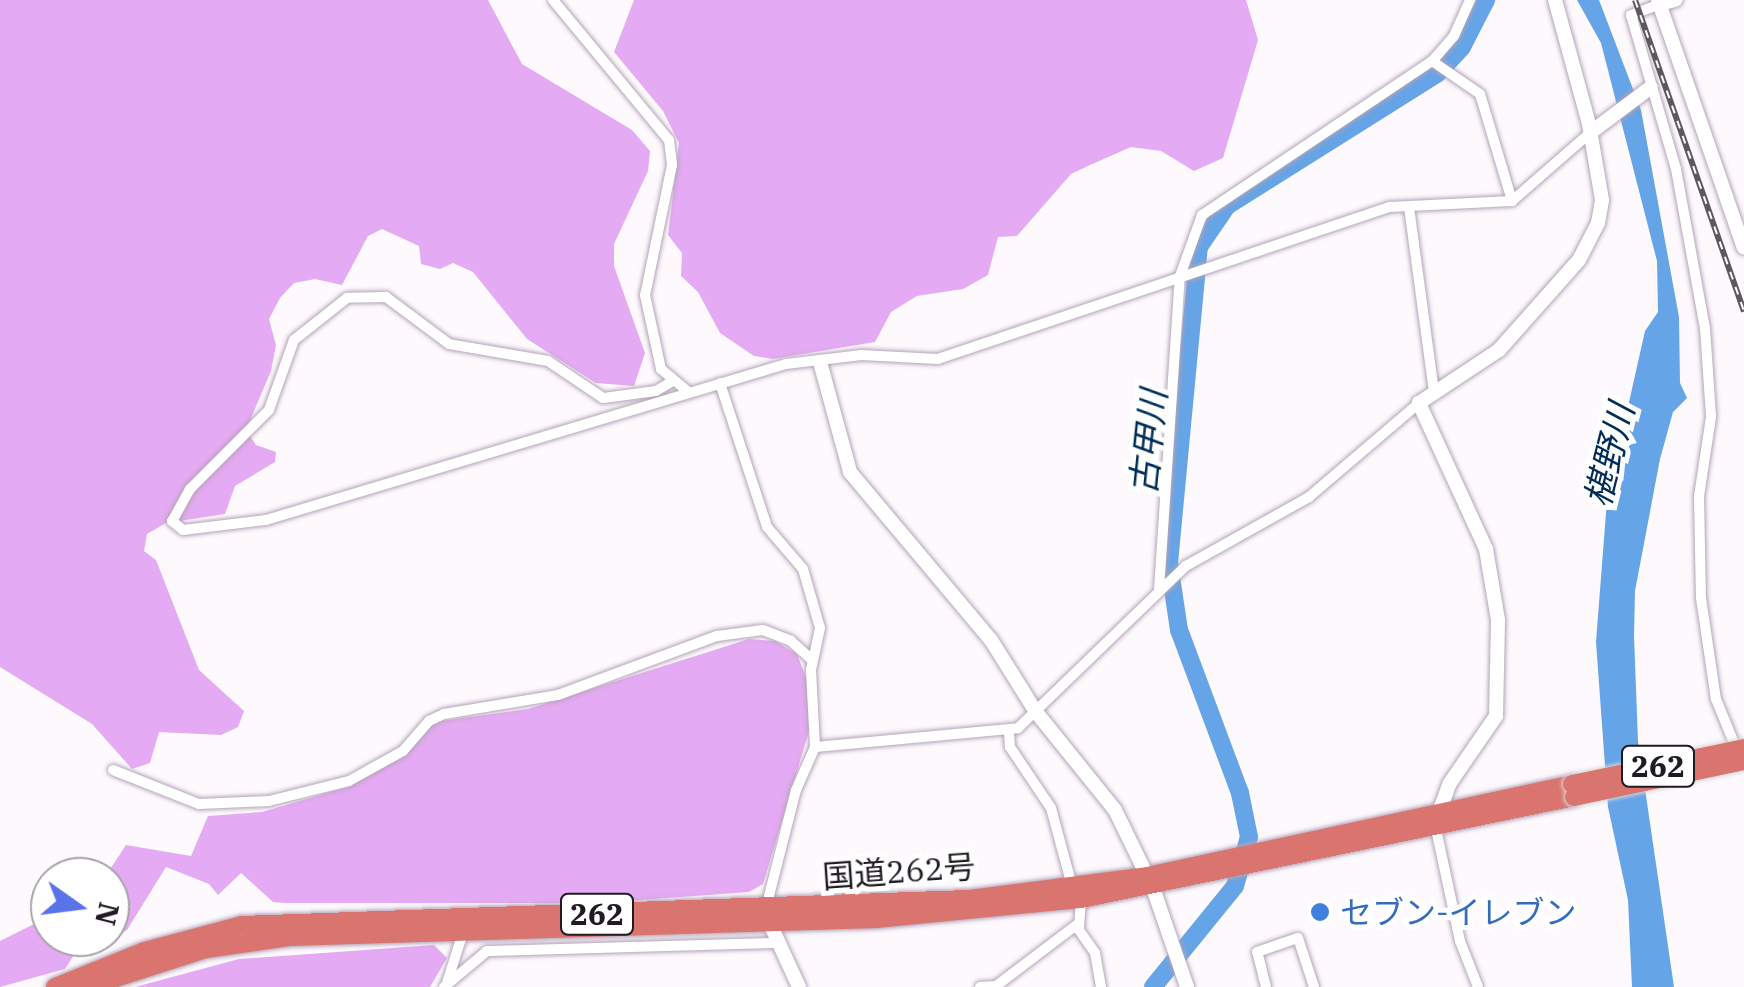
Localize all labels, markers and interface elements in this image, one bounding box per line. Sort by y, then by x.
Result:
water label: 古甲川 [1122,388,1174,496]
water label: 椹野川 [1576,399,1642,511]
road number: 262 [1620,741,1696,791]
street label: 国道262号 [821,846,977,896]
north arrow [30,857,130,957]
road number: 262 [560,889,634,939]
place label: セブン-イレブン [1340,893,1577,931]
text: N [87,899,128,929]
marker: セブン-イレブン [1309,901,1331,923]

